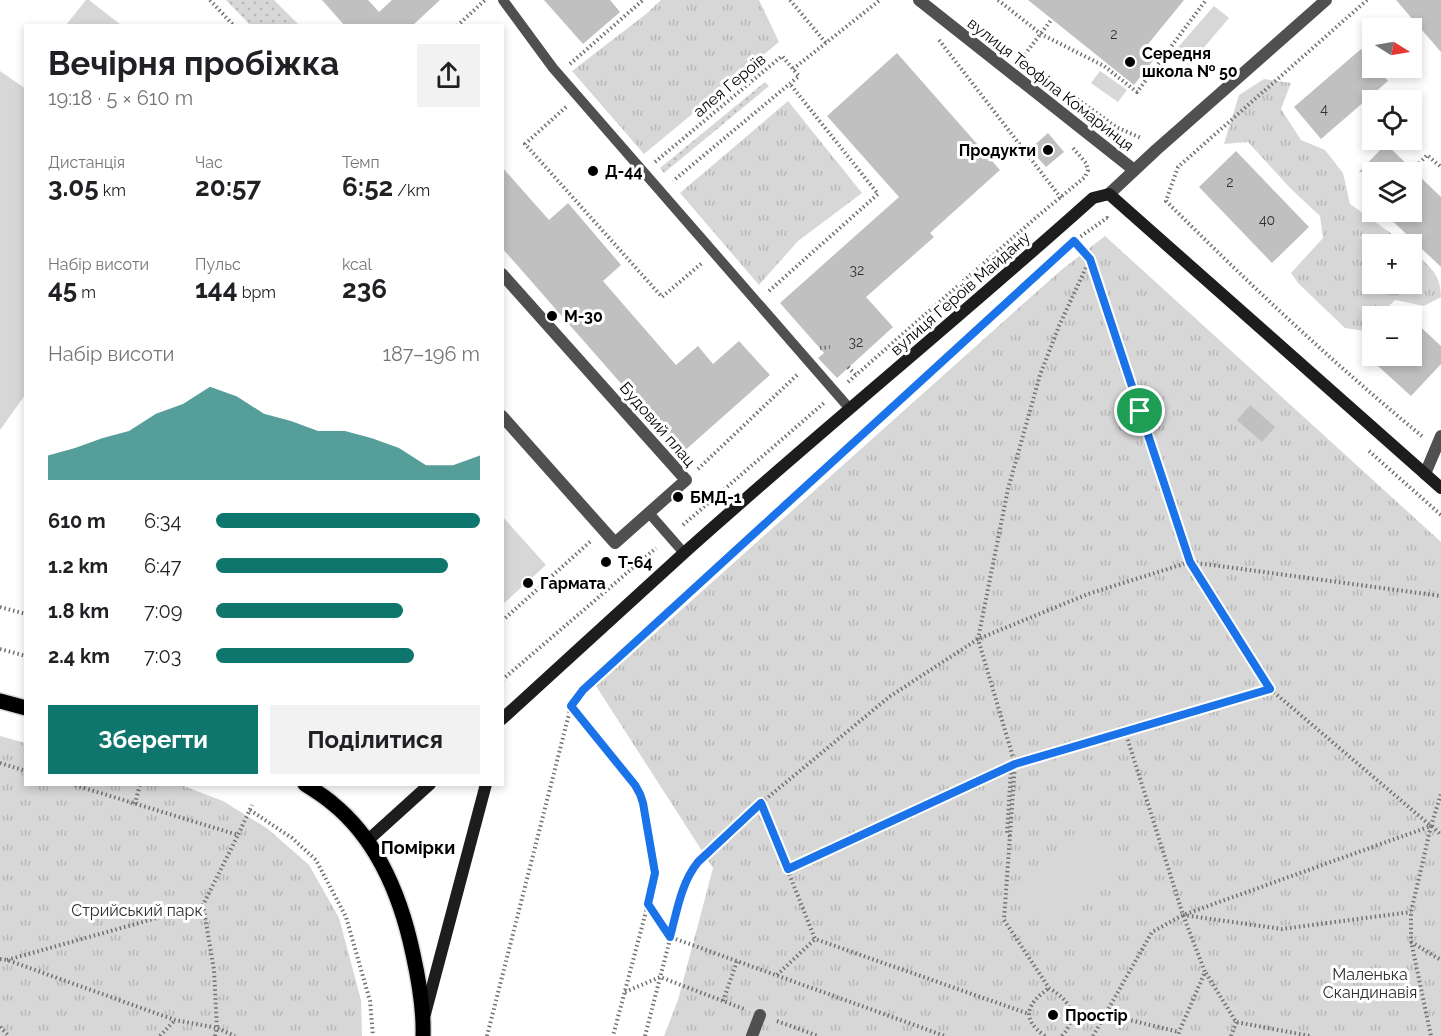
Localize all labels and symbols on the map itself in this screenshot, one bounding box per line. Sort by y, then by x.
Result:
street label: вулиця Теофіла Комаринця [964,14,1138,155]
north arrow [1362,18,1422,78]
house number: 2 [1110,26,1118,42]
place label: Середня школа № 50 [1142,44,1238,81]
street label: алея Героїв [689,50,769,121]
marker: Середня школа № 50 [1123,55,1137,69]
house number: 4 [1320,101,1328,117]
place label: Продукти [959,141,1036,160]
marker: Продукти [1041,143,1055,157]
place label: Д-44 [605,162,643,181]
marker: Д-44 [586,164,600,178]
house number: 2 [1226,174,1234,190]
house number: 40 [1259,212,1275,228]
street label: вулиця Героїв Майдану [887,227,1034,359]
house number: 32 [850,262,864,278]
place label: М-30 [564,307,603,326]
marker: М-30 [545,309,559,323]
house number: 32 [849,334,863,350]
street label: Будовий плац [616,378,699,470]
pin [1114,385,1165,436]
place label: БМД-1 [690,488,742,507]
marker: БМД-1 [671,490,685,504]
place label: Т-64 [618,553,653,572]
marker: Т-64 [599,555,613,569]
place label: Гармата [540,574,606,593]
marker: Гармата [521,576,535,590]
district label: Помірки [381,837,455,858]
park label: Стрийський парк [71,901,203,920]
park label: Маленька Скандинавія [1323,965,1417,1002]
place label: Простір [1065,1006,1128,1025]
marker: Простір [1046,1008,1060,1022]

